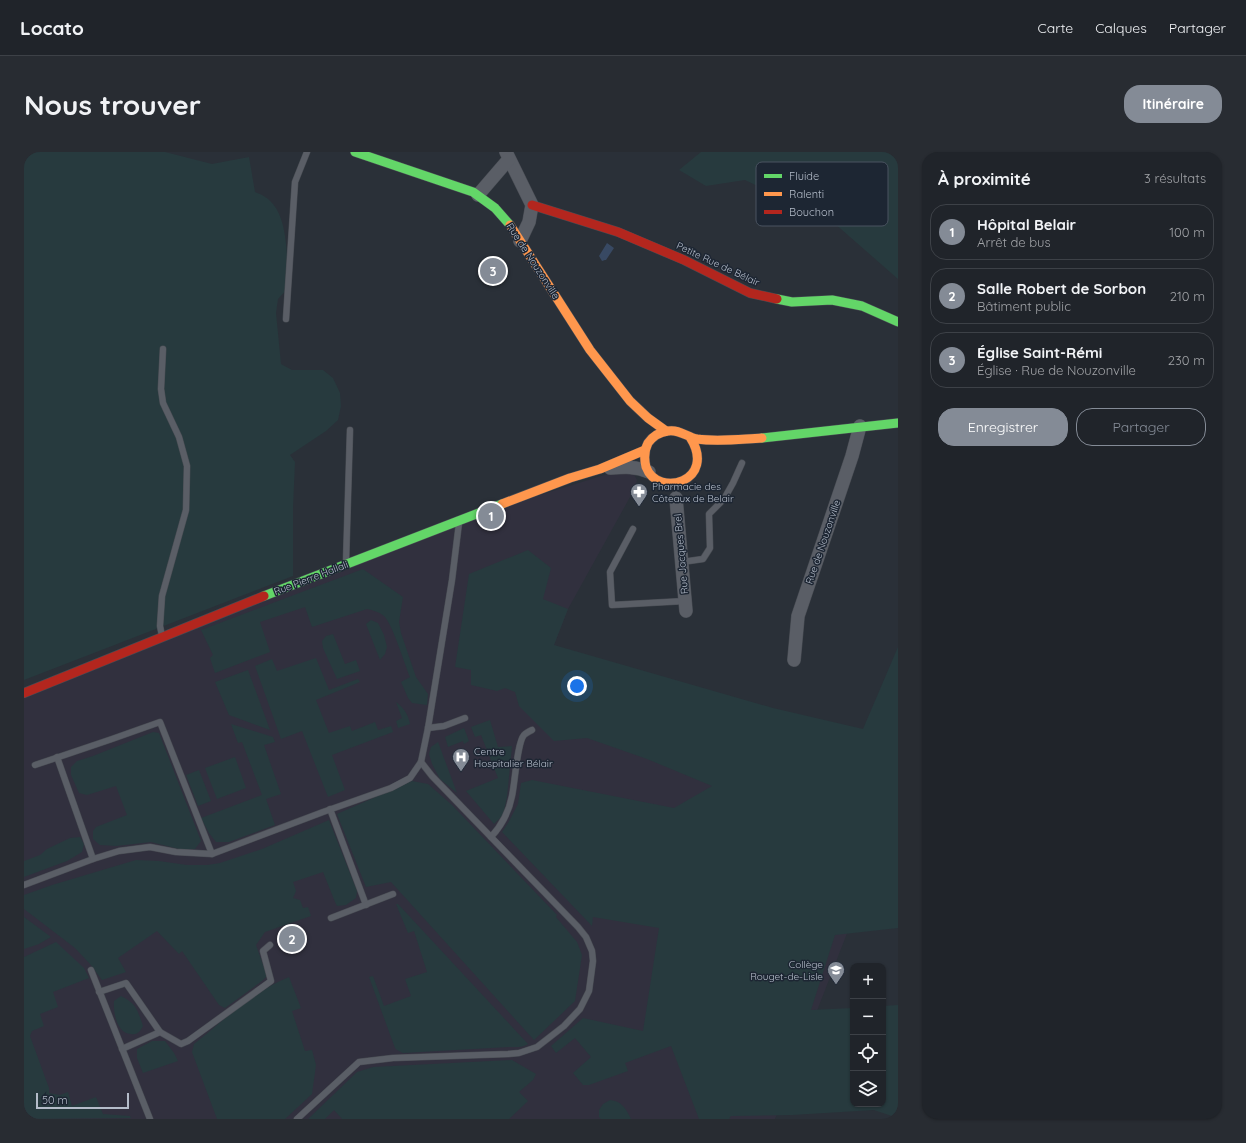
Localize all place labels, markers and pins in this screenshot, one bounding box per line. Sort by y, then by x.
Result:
pin: 3 [480,256,506,286]
place label: Pharmacie des Côteaux de Belair [652,480,734,505]
pharmacy icon: Pharmacie des Côteaux de Belair [629,482,649,507]
pin: 1 [478,501,504,531]
place label: Centre Hospitalier Bélair [474,745,553,770]
hospital icon: Centre Hospitalier Bélair [451,747,471,772]
pin: 2 [279,924,305,954]
place label: Collège Rouget-de-Lisle [750,958,823,983]
school or university icon: Collège Rouget-de-Lisle [826,960,846,985]

